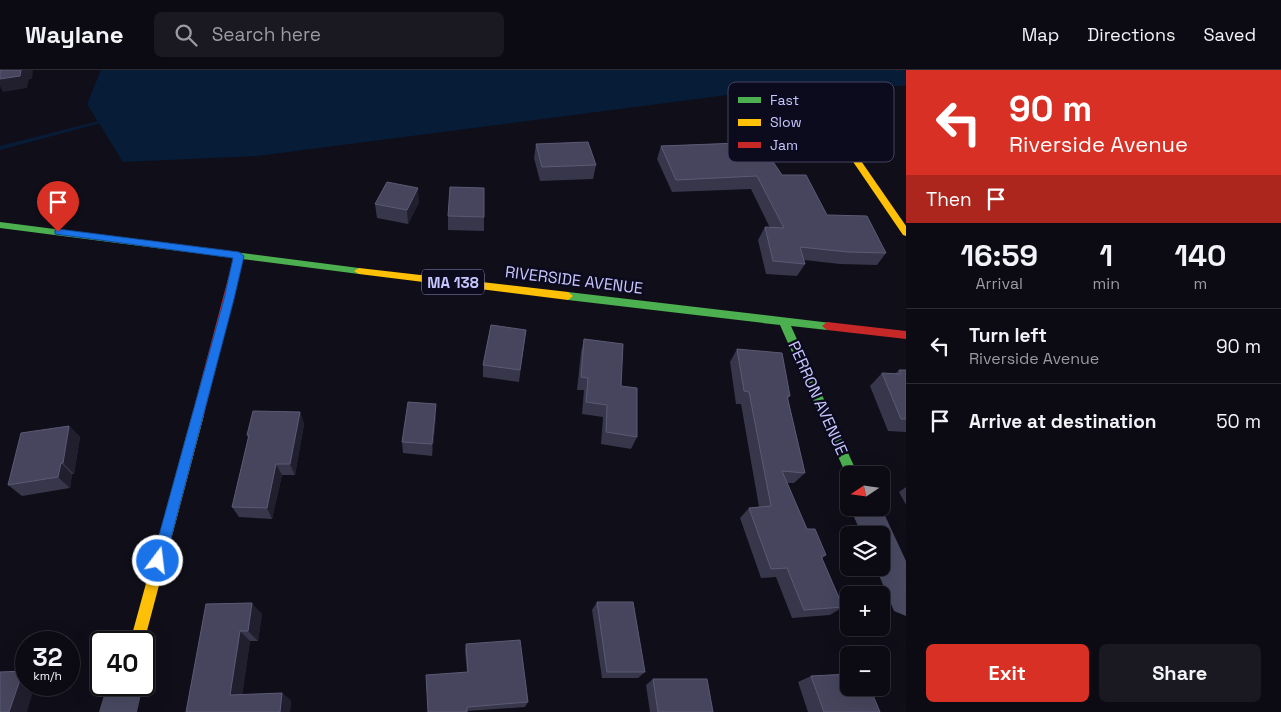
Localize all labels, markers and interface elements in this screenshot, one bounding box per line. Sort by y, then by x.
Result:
search box [154,12,504,57]
text: Waylane [25,19,124,50]
icon: search [172,21,200,49]
text: Search here [212,22,321,47]
text: Map [1022,23,1059,46]
text: Directions [1087,23,1176,46]
text: Saved [1204,23,1256,46]
legend [728,82,894,162]
text: 90 m [1009,87,1092,131]
icon: left [926,90,991,155]
text: Fast [770,91,799,109]
text: Slow [770,113,802,131]
text: Riverside Avenue [1009,130,1188,158]
text: Jam [770,136,798,154]
pin [37,181,79,232]
icon: arrive [982,185,1010,213]
text: Then [926,187,972,212]
icon: arrive [44,188,72,216]
text: 16:59 [960,236,1038,275]
text: 1 [1099,236,1113,275]
text: 140 [1174,236,1227,275]
street label: RIVERSIDE AVENUE [504,261,644,299]
road number: MA 138 [422,270,484,294]
text: Arrival [975,273,1023,294]
text: min [1093,273,1120,294]
text: m [1194,273,1207,294]
text: Turn left [969,323,1047,348]
icon: left [926,332,954,360]
text: 90 m [1216,334,1261,359]
street label: PERRON AVENUE [783,338,853,458]
text: Riverside Avenue [969,348,1099,369]
icon: arrive [926,407,954,435]
text: Arrive at destination [969,409,1157,434]
text: 50 m [1216,409,1261,434]
north arrow [840,466,890,516]
map controls [840,466,890,696]
button: layers [840,526,890,576]
position arrow [131,534,183,586]
button: + [840,586,890,636]
speed limit sign: 40 [90,631,155,696]
text: 32 [32,641,63,673]
button: Exit [926,644,1089,702]
button: Share [1099,644,1261,702]
button: − [840,646,890,696]
text: km/h [33,668,62,684]

